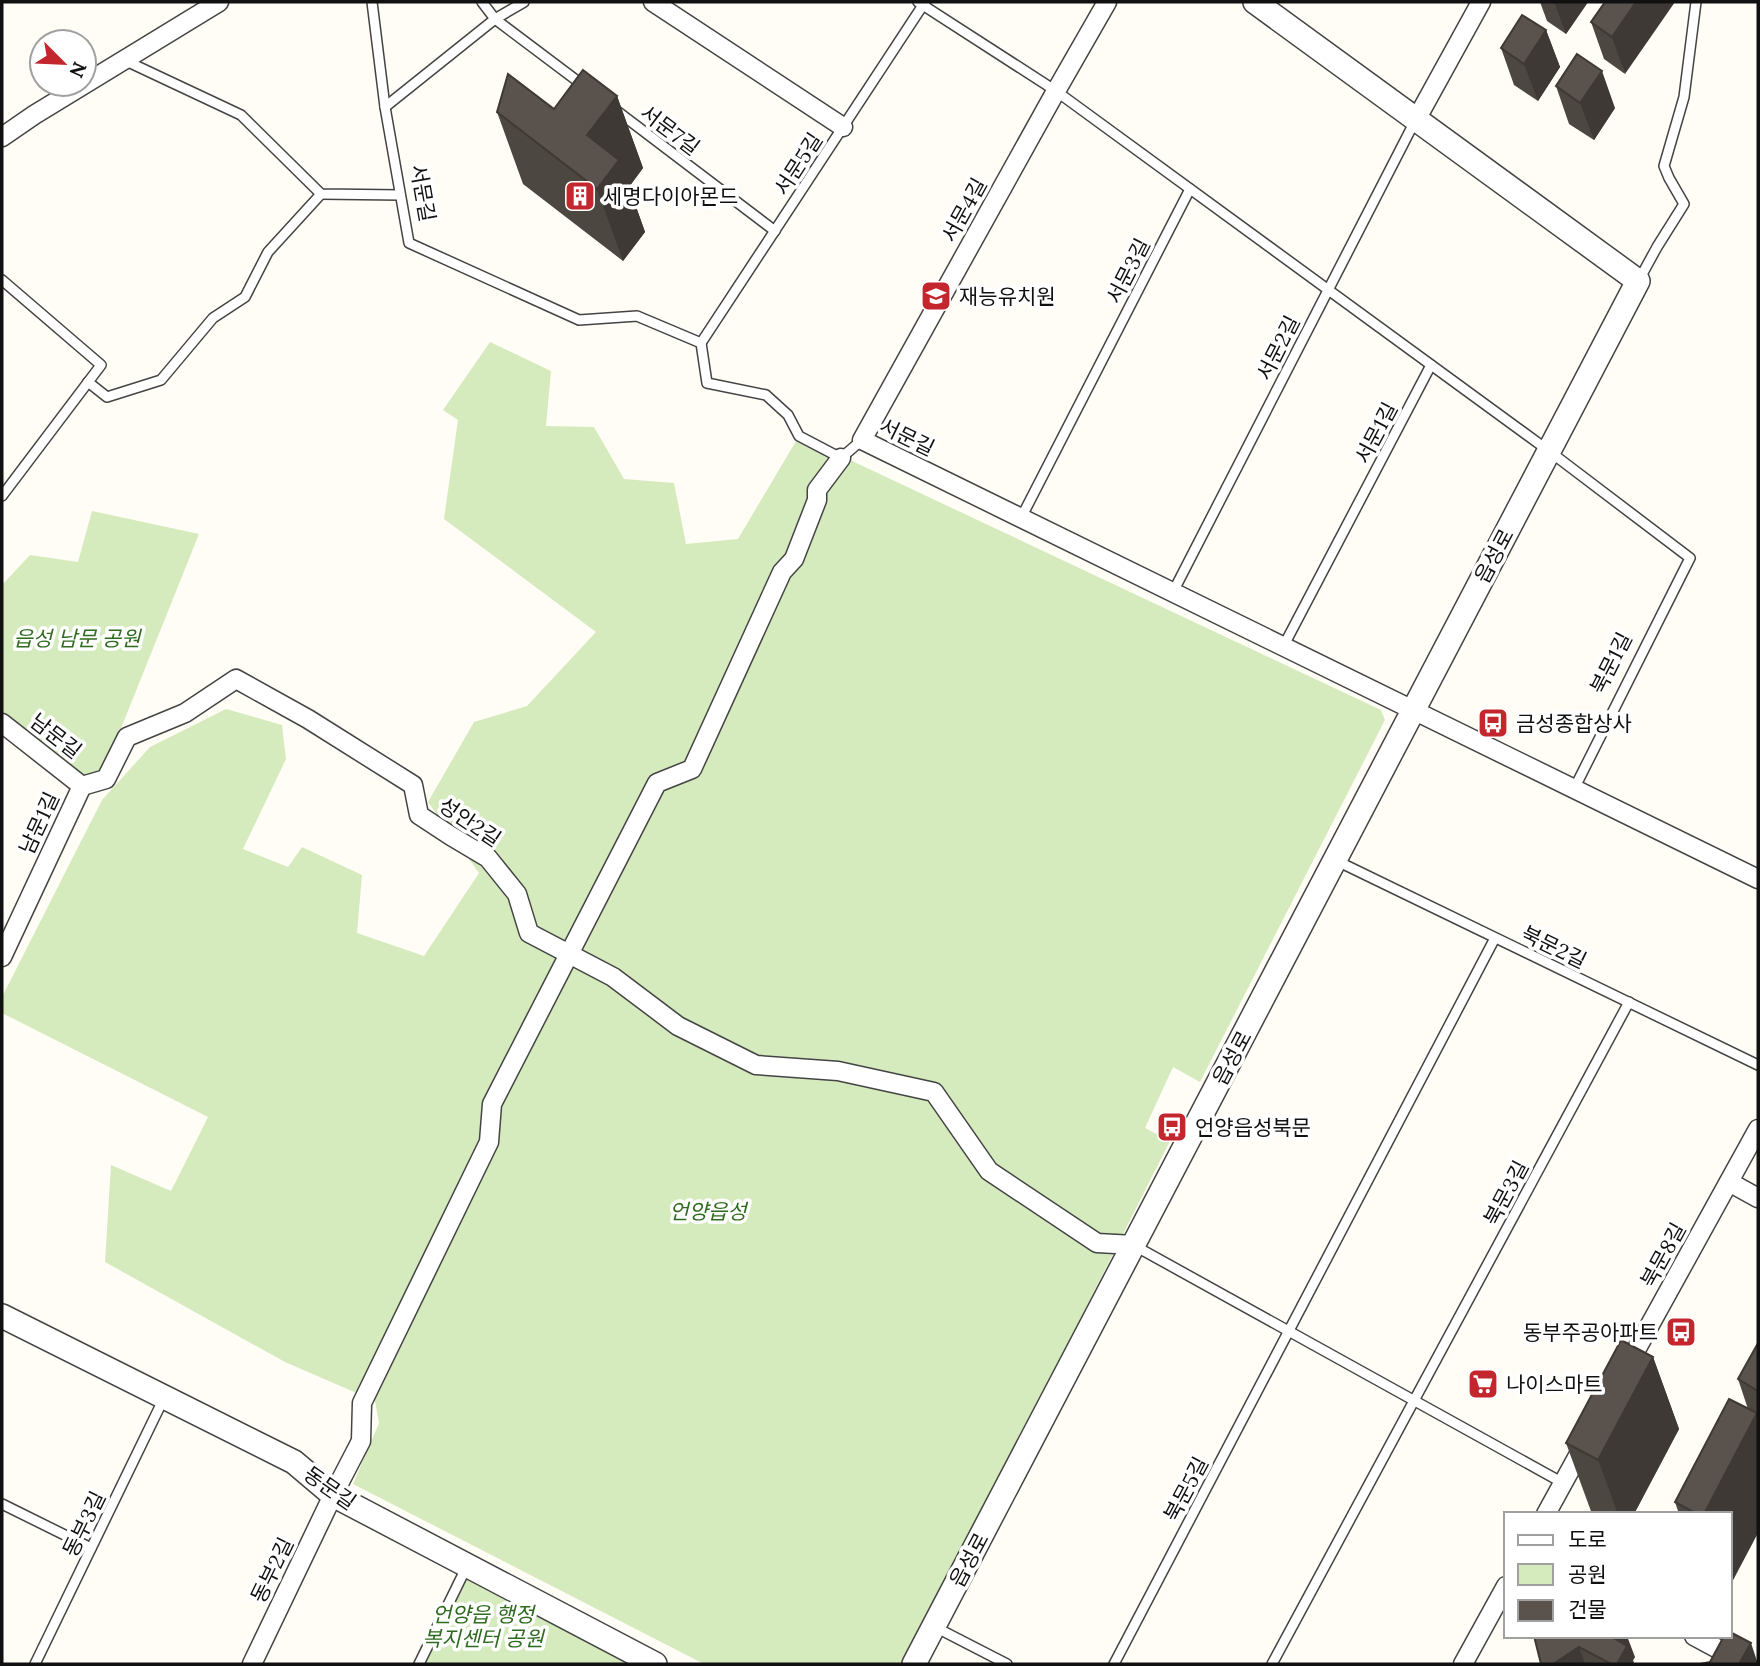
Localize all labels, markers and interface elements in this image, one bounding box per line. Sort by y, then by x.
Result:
north arrow [28,28,98,98]
text: N [64,58,92,82]
street label: 서문7길 [635,99,705,161]
street label: 서문5길 [768,128,828,200]
street label: 서문길 [405,162,441,224]
street label: 서문4길 [935,173,993,247]
building icon: 세명다이아몬드 [563,179,597,213]
place label: 세명다이아몬드 [603,183,738,210]
street label: 서문3길 [1100,234,1156,308]
school or university icon: 재능유치원 [919,279,953,313]
place label: 재능유치원 [959,283,1056,310]
street label: 서문2길 [1250,311,1306,385]
street label: 서문1길 [1349,398,1403,468]
street label: 서문길 [875,412,939,462]
street label: 읍성로 [1468,524,1520,588]
park label: 읍성 남문 공원 [14,625,142,652]
street label: 북문1길 [1584,628,1638,698]
bus stop icon: 금성종합상사 [1476,706,1510,740]
street label: 남문길 [25,708,87,764]
place label: 금성종합상사 [1516,710,1632,737]
street label: 남문1길 [13,788,65,858]
street label: 성안2길 [434,791,506,853]
street label: 북문2길 [1517,920,1591,974]
street label: 읍성로 [1206,1026,1258,1090]
bus stop icon: 언양읍성북문 [1155,1110,1189,1144]
place label: 언양읍성북문 [1195,1114,1311,1141]
street label: 북문3길 [1478,1156,1534,1230]
park label: 언양읍성 [669,1198,749,1225]
street label: 북문8길 [1634,1218,1692,1292]
bus stop icon: 동부주공아파트 [1664,1315,1698,1349]
place label: 동부주공아파트 [1523,1319,1658,1346]
supermarket icon: 나이스마트 [1466,1367,1500,1401]
place label: 나이스마트 [1506,1371,1603,1398]
street label: 북문5길 [1158,1452,1214,1526]
street label: 동문길 [299,1460,361,1516]
street label: 동부3길 [57,1487,111,1561]
legend [1504,1512,1732,1638]
text: 도로 [1568,1526,1607,1553]
street label: 읍성로 [943,1528,995,1592]
street label: 동부2길 [245,1533,299,1607]
text: 공원 [1568,1561,1607,1588]
text: 건물 [1568,1596,1607,1623]
park label: 언양읍 행정 복지센터 공원 [422,1601,545,1652]

